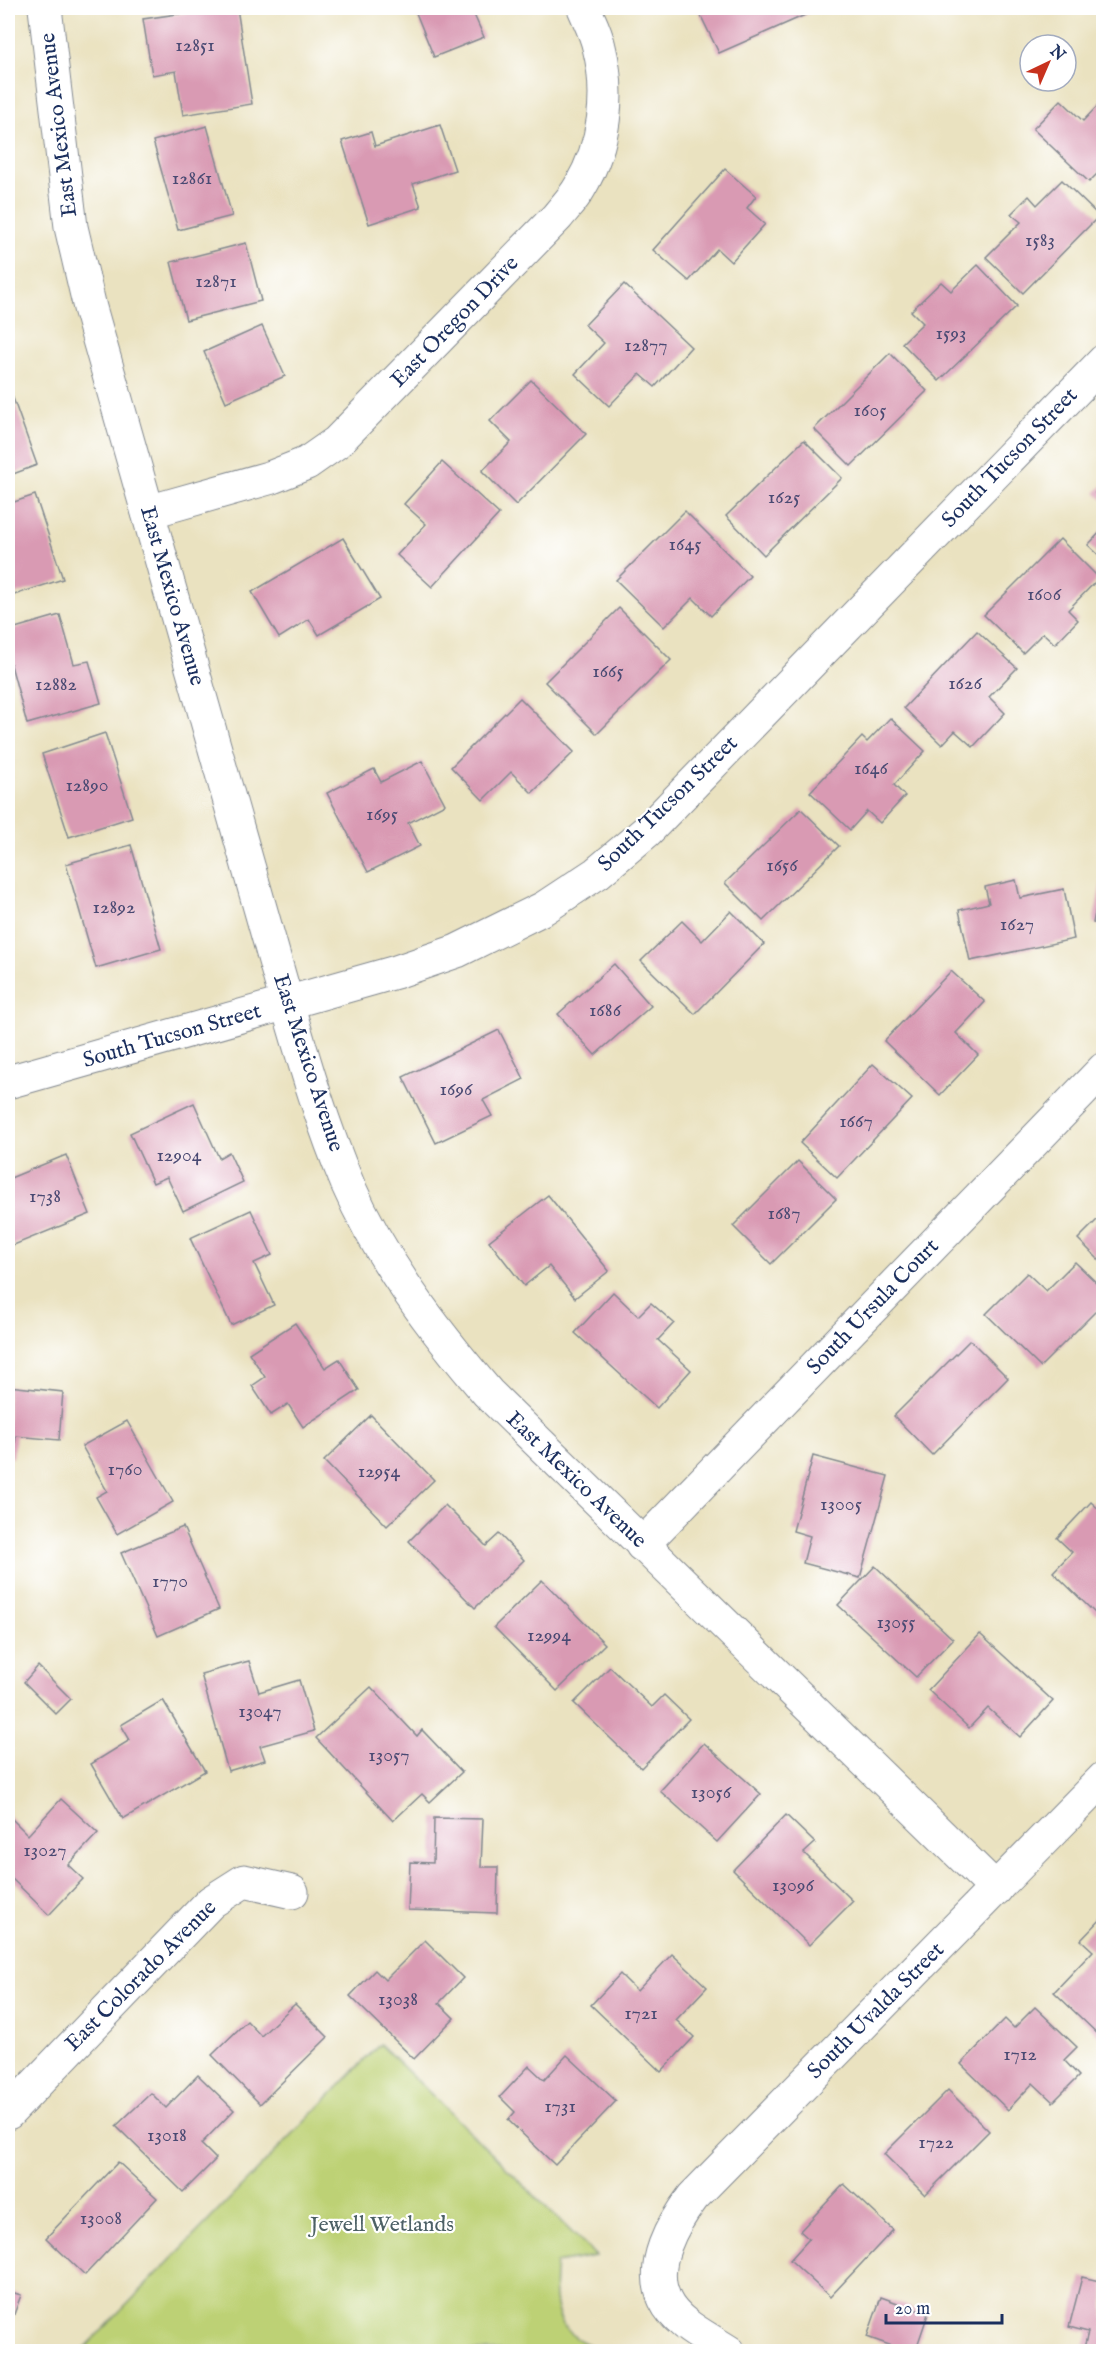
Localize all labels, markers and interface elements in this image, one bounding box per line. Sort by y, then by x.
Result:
street label: East Mexico Avenue [34,31,84,219]
house number: 12851 [175,33,215,58]
north arrow [1018,33,1078,93]
text: N [1044,41,1069,66]
house number: 12861 [172,166,212,191]
house number: 1583 [1025,228,1055,253]
street label: East Oregon Drive [385,250,525,394]
house number: 12871 [195,269,237,294]
house number: 1593 [936,321,966,346]
house number: 12877 [624,333,668,358]
street label: South Tucson Street [936,382,1084,534]
house number: 1605 [854,398,886,423]
house number: 1625 [768,485,800,510]
street label: East Mexico Avenue [133,503,211,689]
house number: 1645 [669,532,701,557]
house number: 1606 [1027,582,1062,607]
house number: 1665 [592,659,624,684]
house number: 1626 [948,671,982,696]
house number: 12882 [35,672,77,697]
street label: South Tucson Street [592,730,744,878]
house number: 1646 [854,756,889,781]
house number: 12890 [65,773,109,798]
house number: 1695 [366,802,398,827]
house number: 1656 [766,853,798,878]
house number: 12892 [93,895,135,920]
house number: 1627 [1000,912,1034,937]
street label: East Mexico Avenue [266,971,350,1155]
street label: South Tucson Street [80,997,265,1075]
house number: 1686 [589,998,622,1023]
house number: 1696 [439,1077,473,1102]
house number: 1667 [839,1109,873,1134]
house number: 12904 [156,1143,202,1168]
house number: 1738 [29,1184,61,1209]
house number: 1687 [767,1201,801,1226]
street label: South Ursula Court [801,1233,945,1381]
street label: East Mexico Avenue [500,1406,652,1554]
house number: 1760 [107,1457,143,1482]
house number: 12954 [358,1459,400,1484]
house number: 13005 [820,1492,862,1517]
house number: 1770 [152,1569,188,1594]
house number: 13055 [876,1610,916,1635]
house number: 12994 [527,1623,571,1648]
house number: 13047 [238,1699,282,1724]
house number: 13057 [368,1743,410,1768]
house number: 13056 [691,1780,732,1805]
house number: 13027 [23,1838,67,1863]
house number: 13096 [772,1873,815,1898]
street label: East Colorado Avenue [59,1894,223,2058]
street label: South Uvalda Street [802,1936,951,2085]
house number: 13038 [378,1987,418,2012]
house number: 1721 [624,2001,658,2026]
house number: 1712 [1003,2042,1037,2067]
house number: 1731 [544,2094,576,2119]
house number: 13018 [147,2123,187,2148]
house number: 1722 [918,2130,954,2155]
house number: 13008 [80,2206,122,2231]
park label: Jewell Wetlands [307,2211,454,2239]
scale bar [886,2287,1002,2325]
text: 20 m [895,2298,930,2321]

